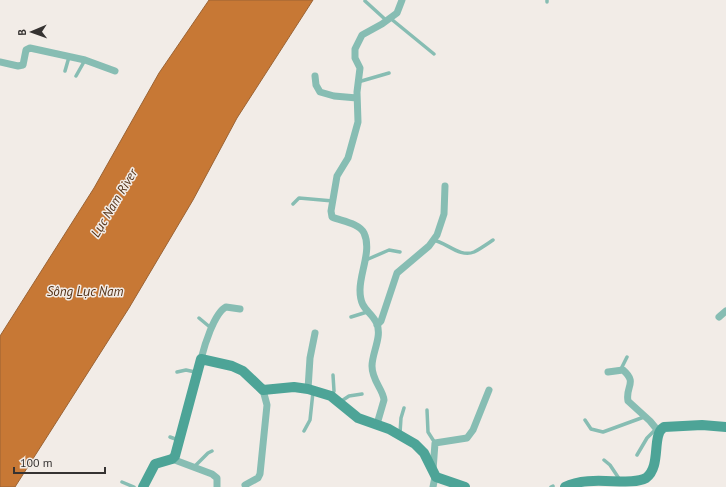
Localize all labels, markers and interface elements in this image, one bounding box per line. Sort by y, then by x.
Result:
north arrow [12,12,52,52]
text: B [15,28,29,36]
water label: Lục Nam River [87,165,141,240]
water label: Sông Lục Nam [47,283,123,300]
scale bar [14,449,105,475]
text: 100 m [20,455,53,470]

